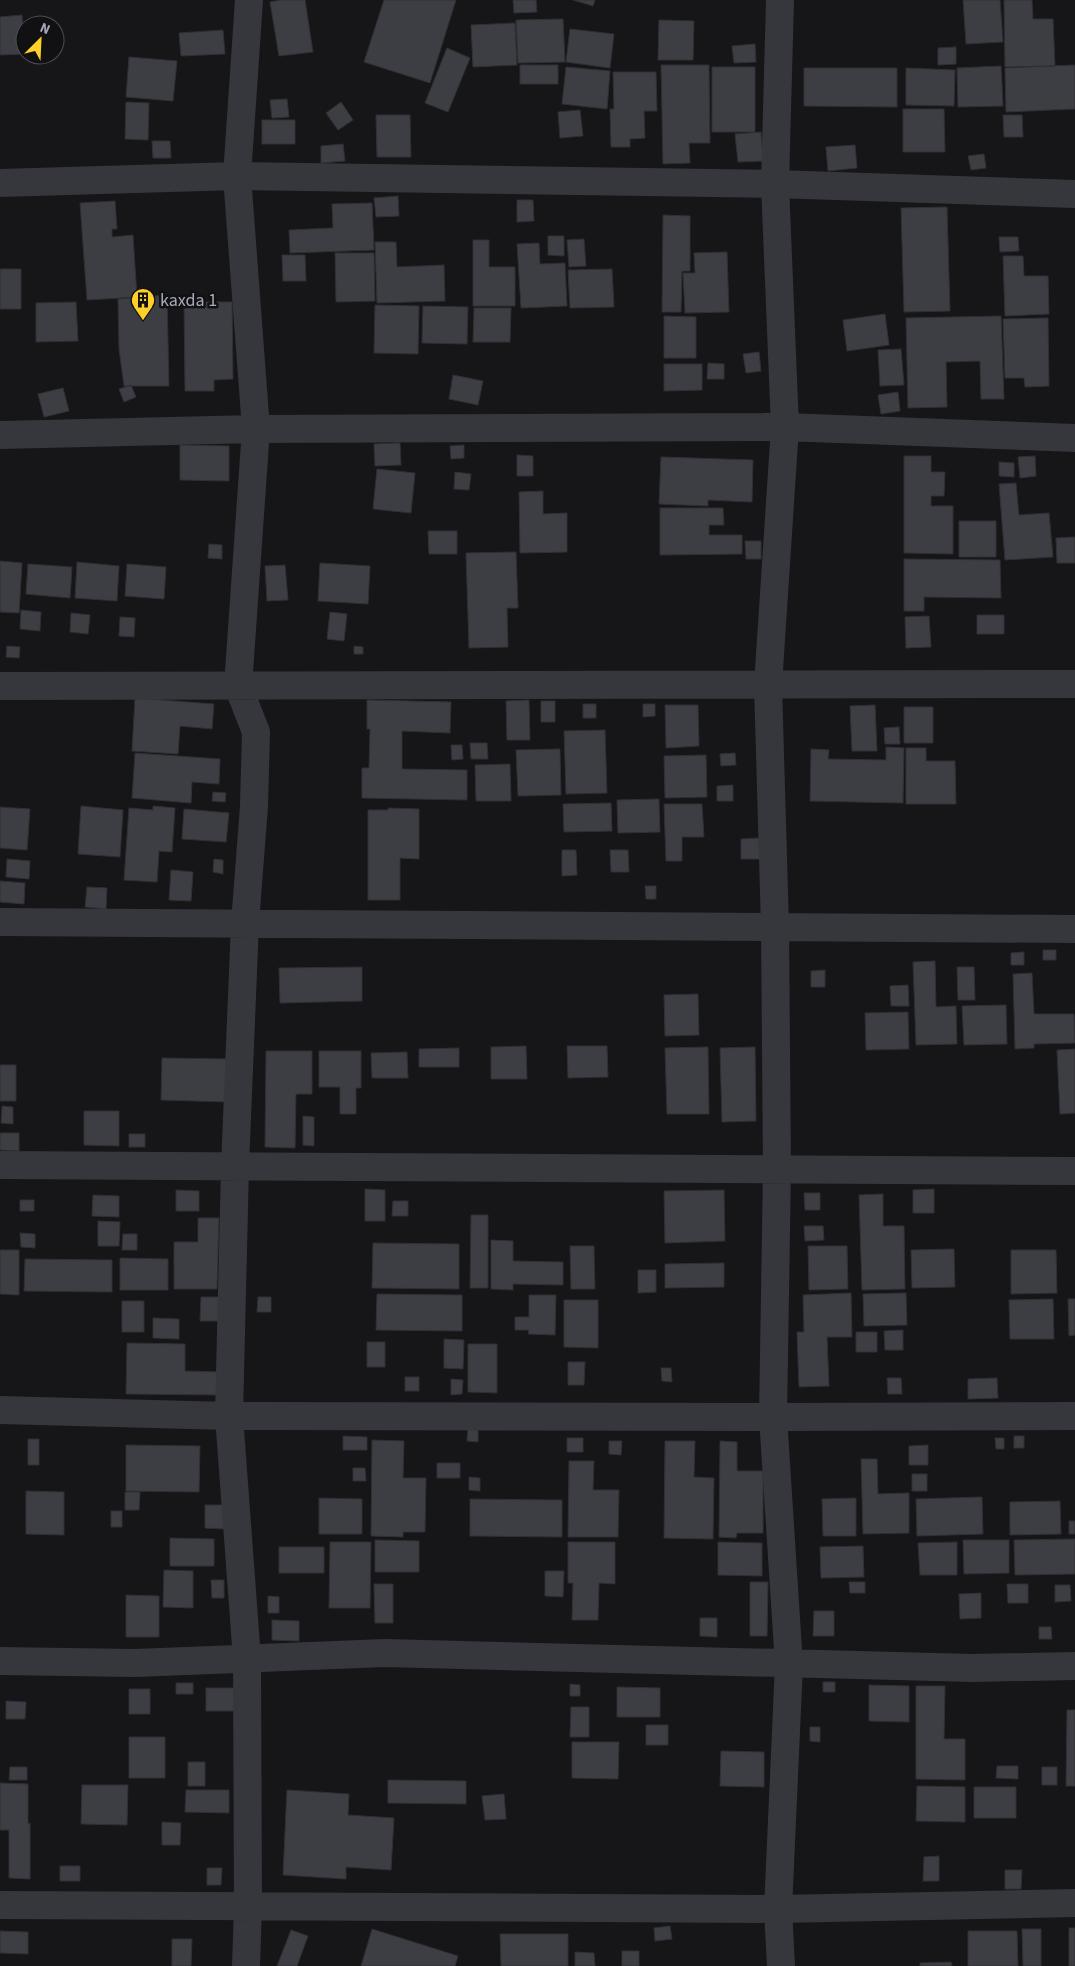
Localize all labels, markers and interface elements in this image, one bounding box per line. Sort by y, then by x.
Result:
north arrow [15,15,65,65]
text: N [37,18,53,40]
building icon: kaxda 1 [130,287,156,321]
place label: kaxda 1 [160,288,217,313]

